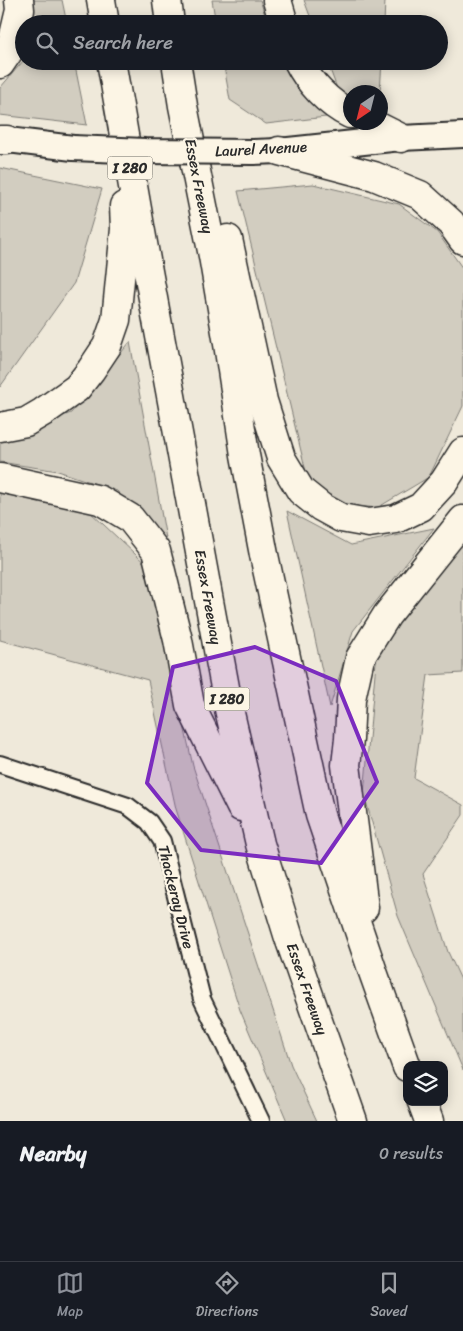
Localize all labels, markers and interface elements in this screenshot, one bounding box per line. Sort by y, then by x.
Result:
search box [15,15,448,70]
text: Search here [73,26,173,59]
icon: search [33,29,61,57]
north arrow [343,85,388,130]
street label: Laurel Avenue [214,134,308,164]
street label: Essex Freeway [177,136,221,236]
road number: I 280 [108,156,152,180]
street label: Essex Freeway [187,547,229,647]
road number: I 280 [204,688,250,711]
street label: Thackeray Drive [151,842,202,952]
street label: Essex Freeway [279,939,335,1039]
map controls [403,1061,448,1106]
button: layers [403,1061,448,1106]
text: Nearby [20,1135,86,1173]
text: 0 results [379,1139,443,1168]
tab: Map [56,1269,84,1324]
tab: Directions [196,1269,258,1324]
tab: Saved [370,1269,407,1324]

